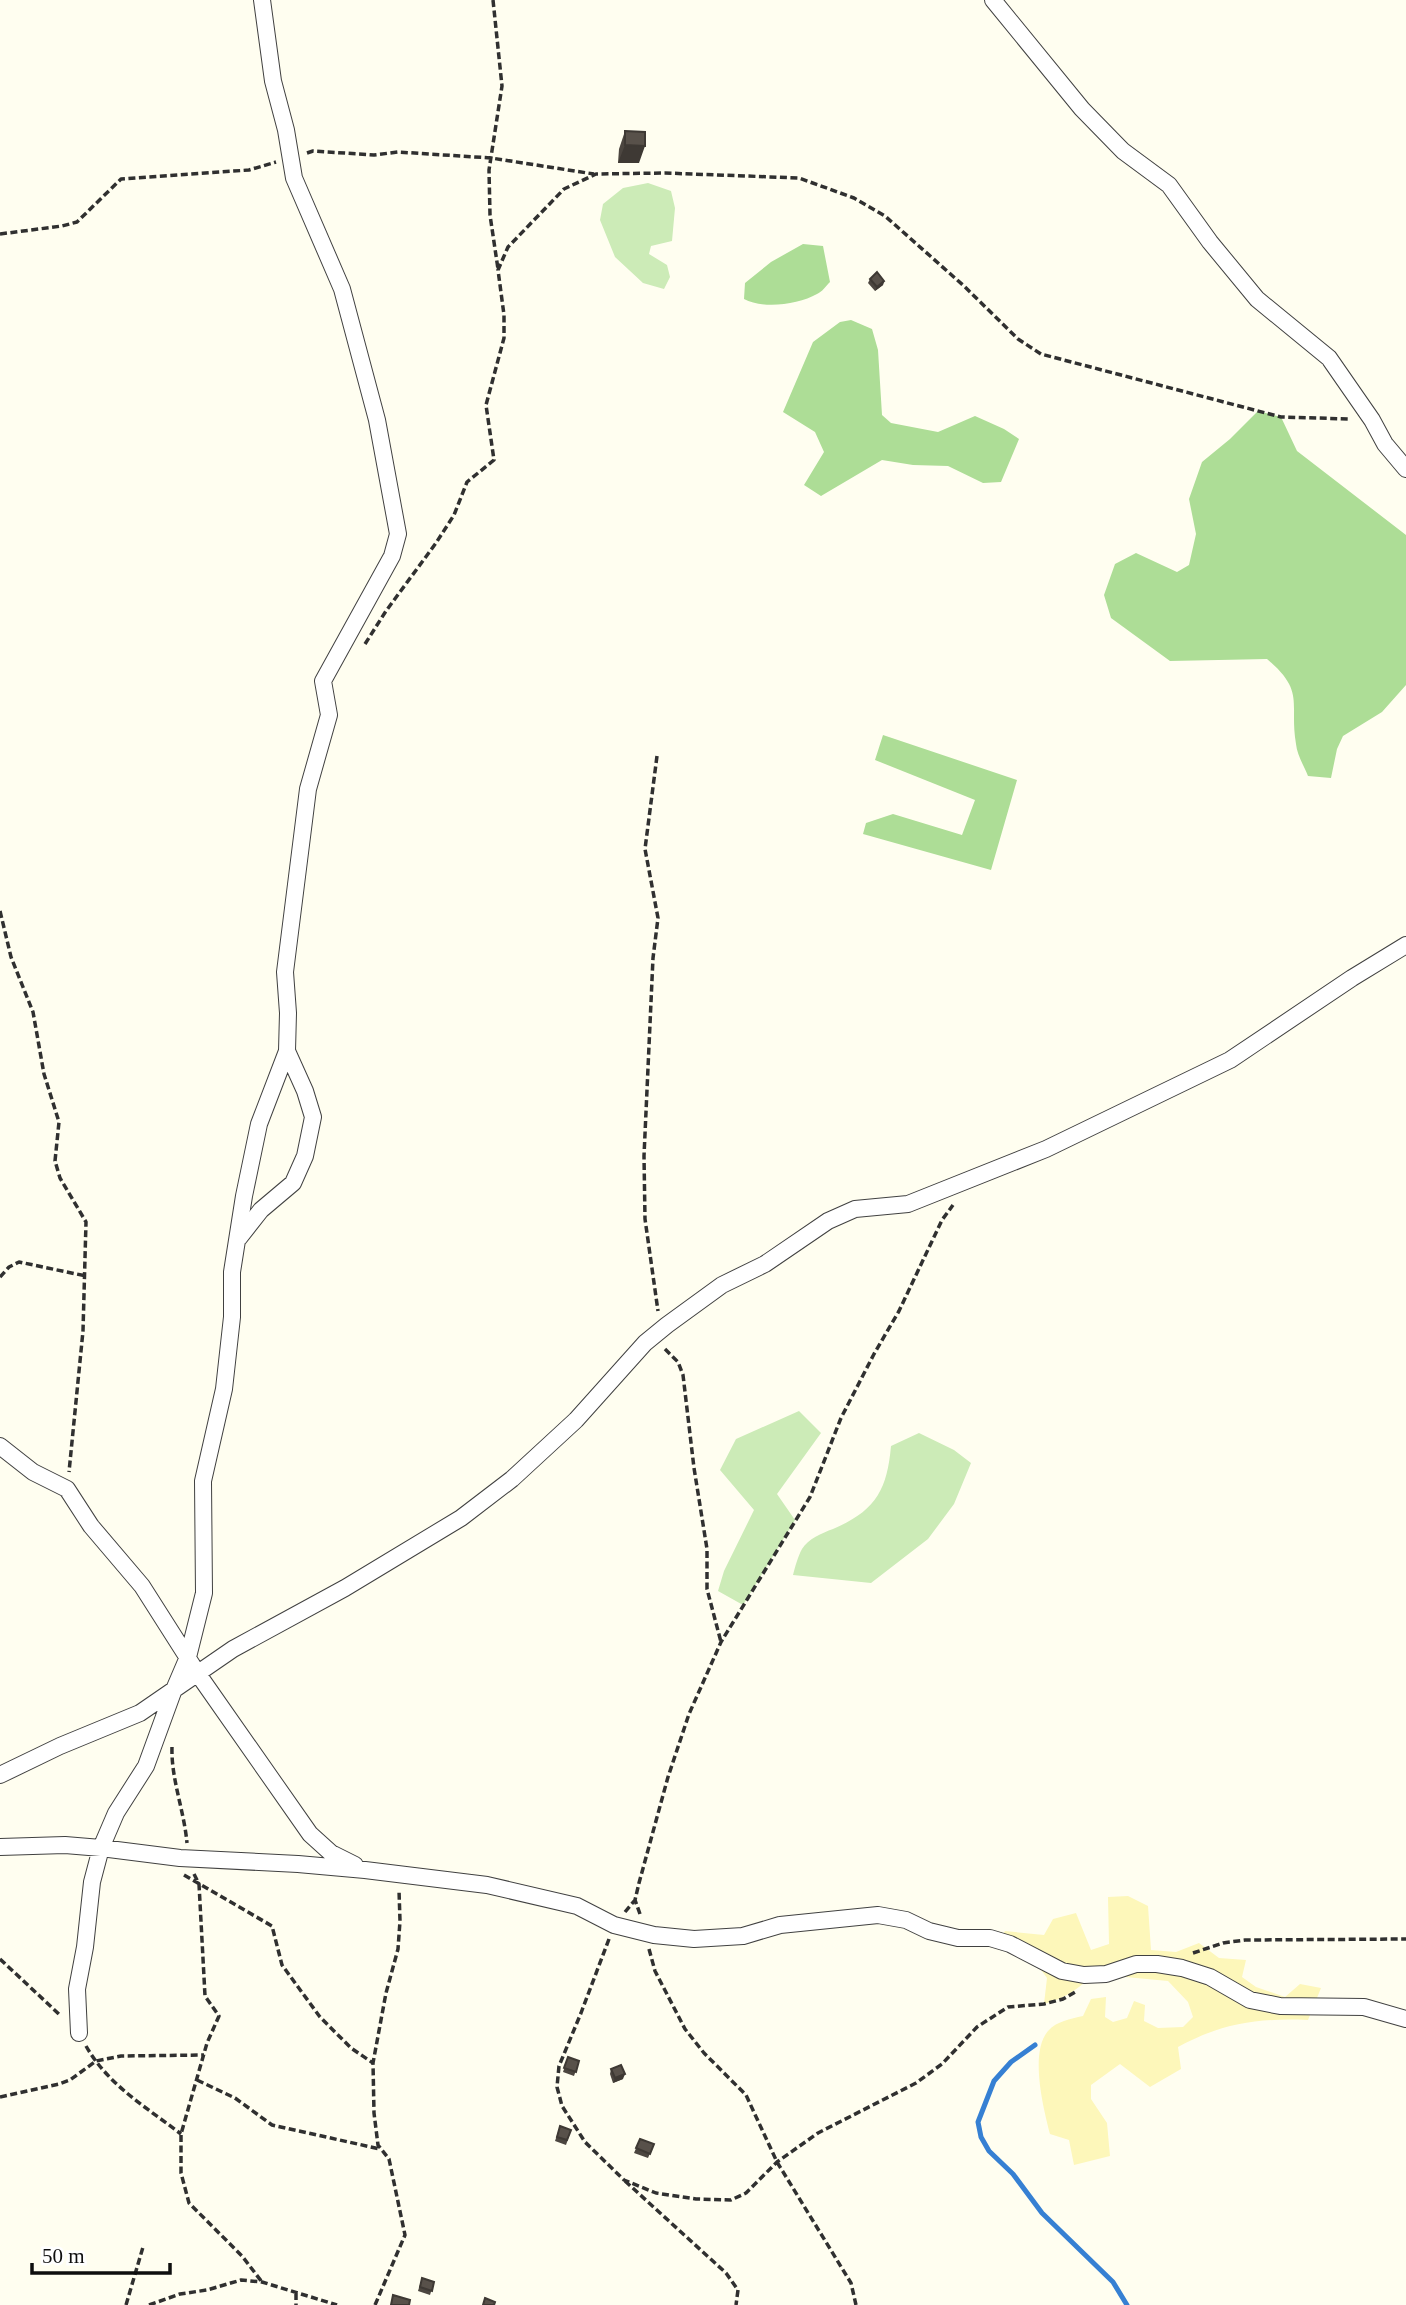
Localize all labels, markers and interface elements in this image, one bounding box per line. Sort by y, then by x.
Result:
scale bar [32,2232,170,2276]
text: 50 m [42,2244,85,2268]

